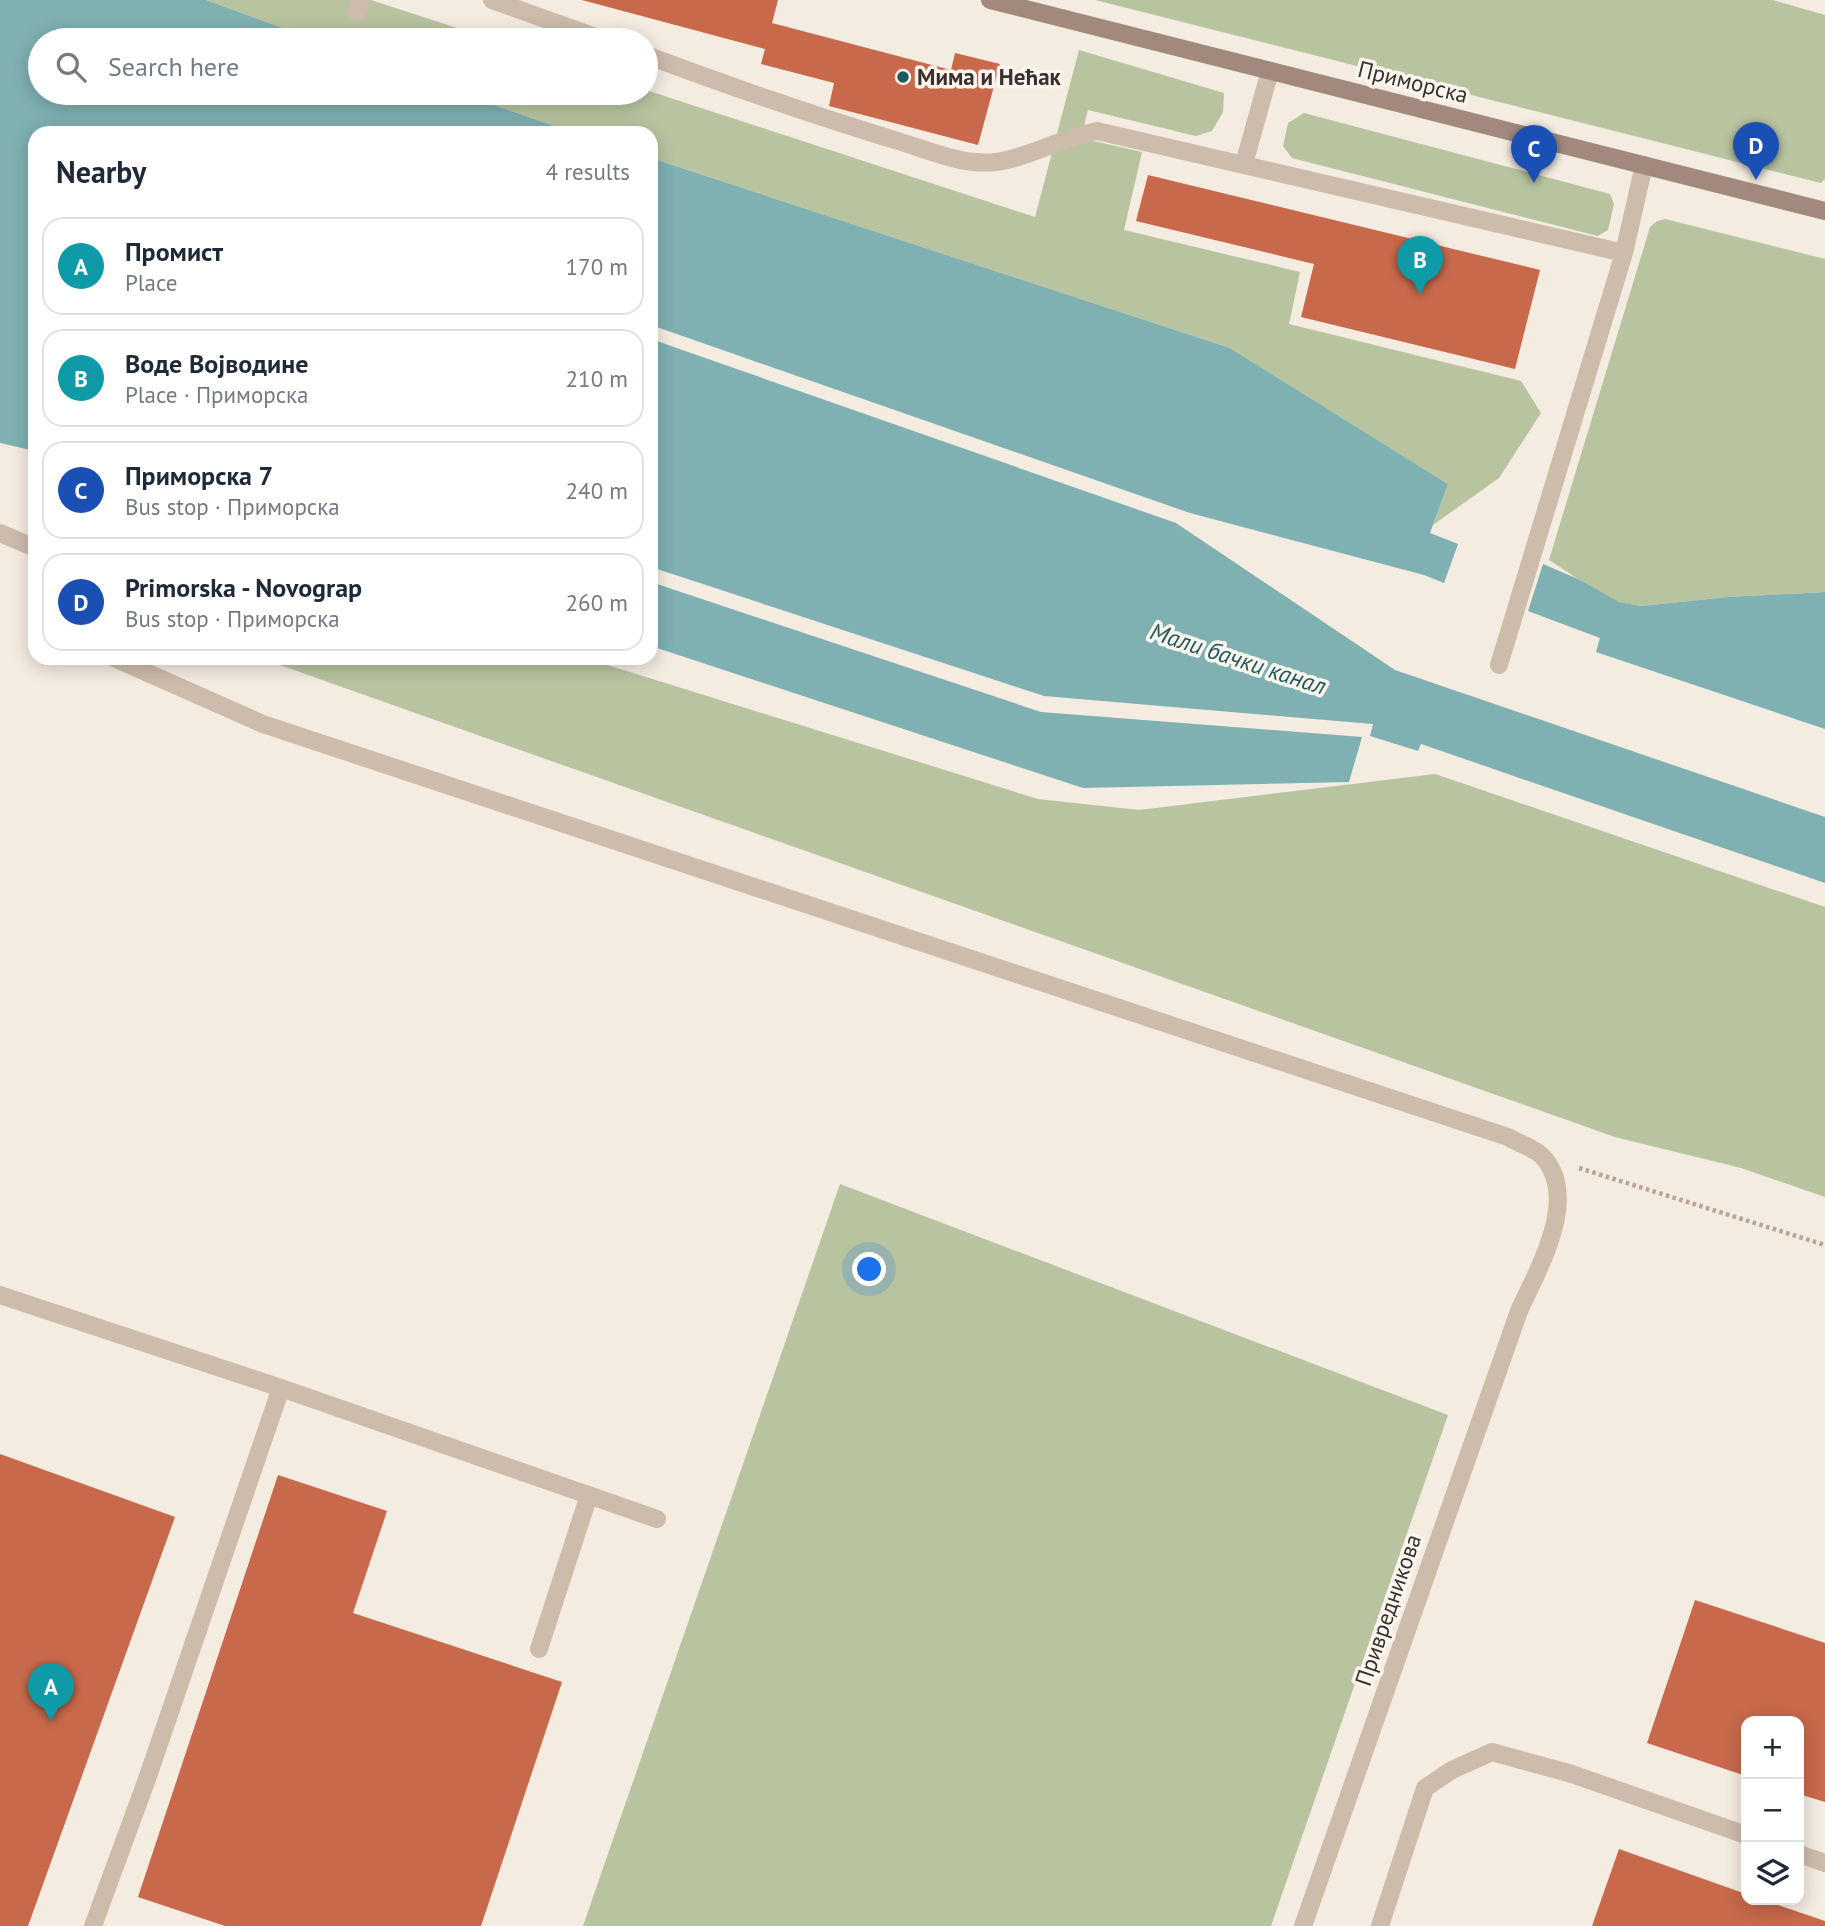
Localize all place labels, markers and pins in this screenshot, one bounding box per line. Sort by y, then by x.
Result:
place label: Мима и Нећак [917,62,1062,91]
marker: Мима и Нећак [895,69,911,85]
pin: D [1733,122,1779,180]
pin: C [1511,125,1557,183]
pin: B [1397,236,1443,294]
pin: A [28,1663,74,1721]

